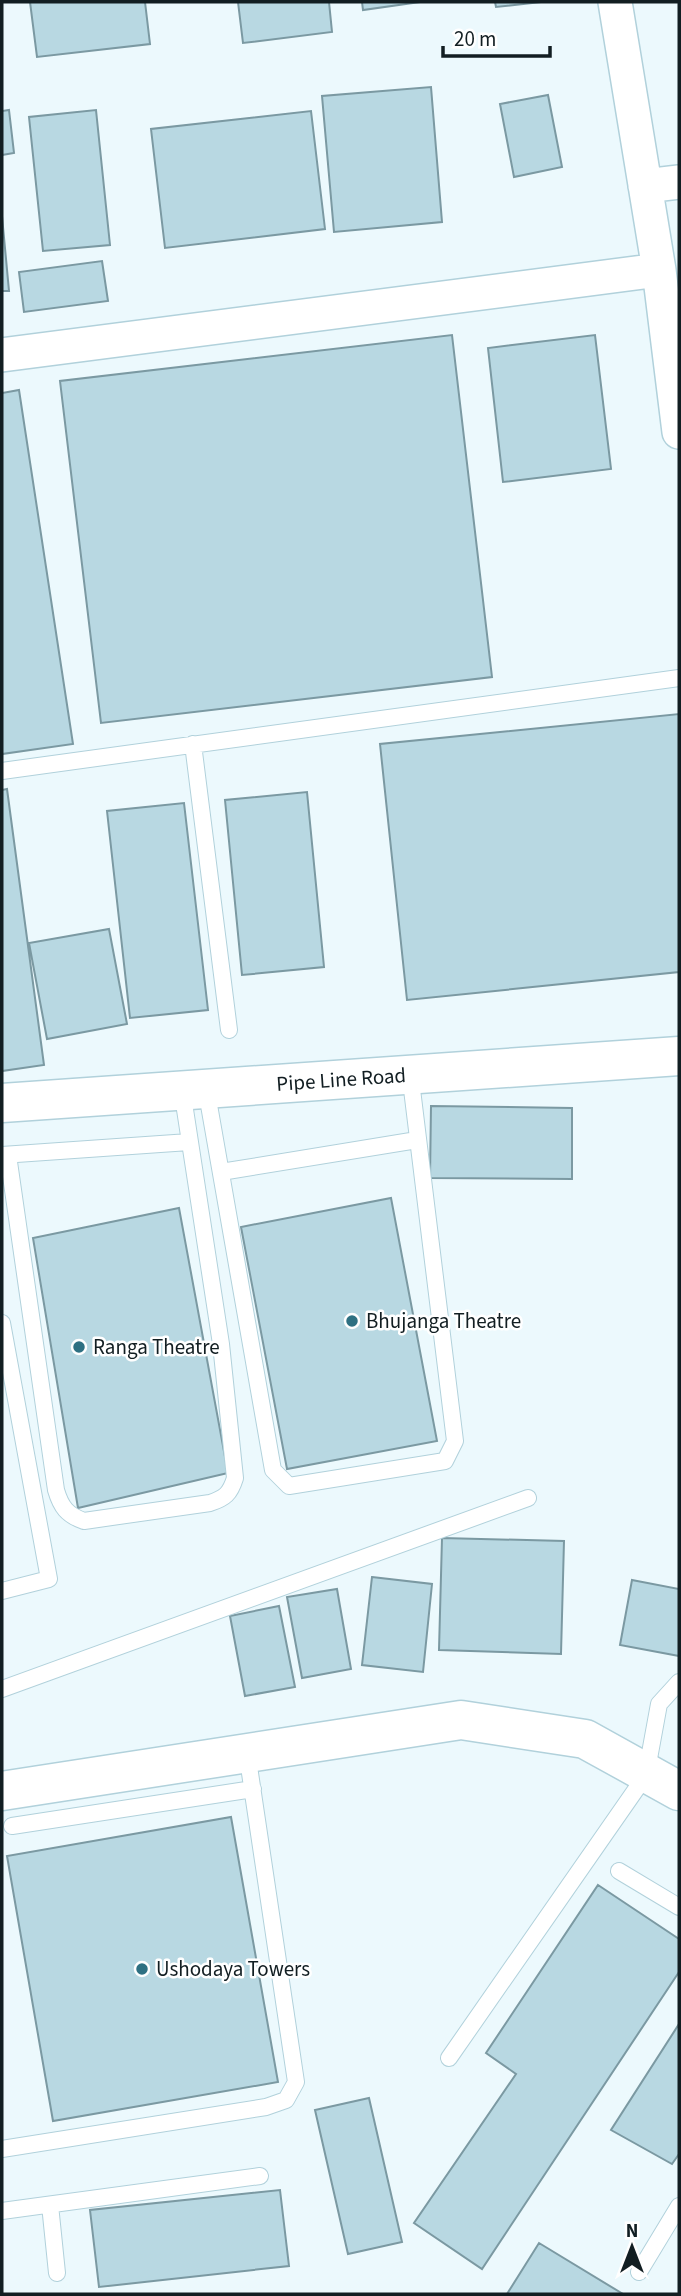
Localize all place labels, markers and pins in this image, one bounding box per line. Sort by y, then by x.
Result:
place label: Bhujanga Theatre [366,1306,521,1336]
marker: Bhujanga Theatre [344,1313,360,1329]
place label: Ranga Theatre [93,1332,220,1362]
marker: Ranga Theatre [71,1339,87,1355]
place label: Ushodaya Towers [156,1954,310,1984]
marker: Ushodaya Towers [134,1961,150,1977]

